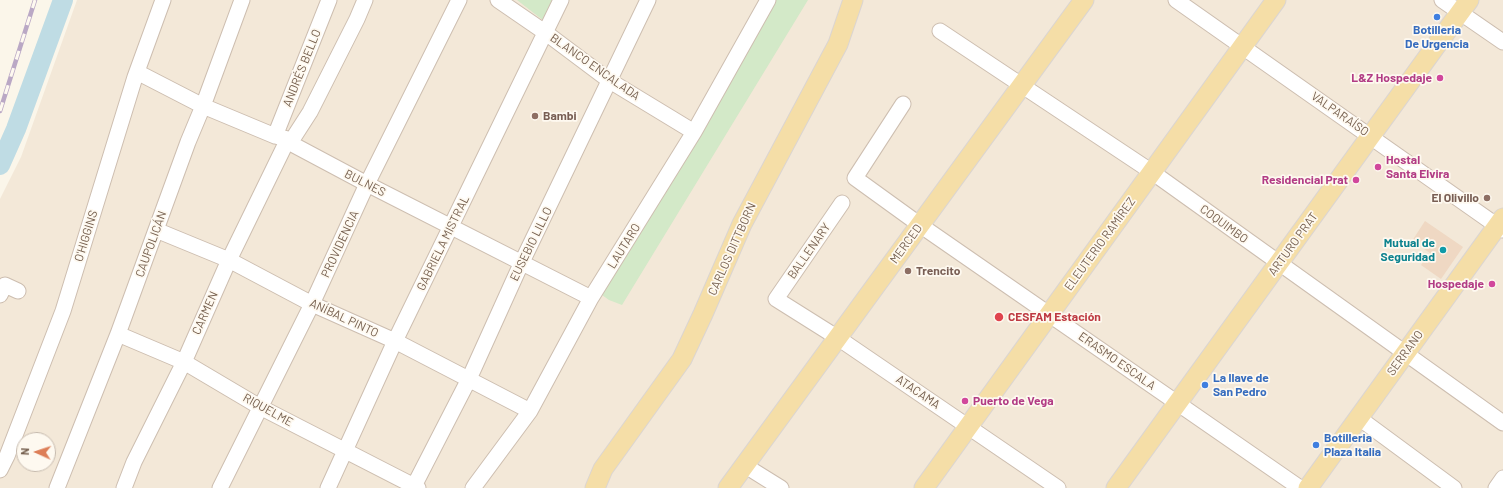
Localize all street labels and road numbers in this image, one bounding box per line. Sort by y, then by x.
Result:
street label: ANDRÉS BELLO [280,27,324,109]
street label: BLANCO ENCALADA [547,31,643,103]
street label: VALPARAÍSO [1309,89,1371,139]
street label: BULNES [342,167,388,199]
street label: GABRIELA MISTRAL [414,193,472,293]
street label: ELEUTERIO RAMÍREZ [1061,195,1139,293]
street label: CARLOS DITTBORN [705,200,759,298]
street label: COQUIMBO [1197,202,1251,246]
street label: EUSEBIO LILLO [507,205,555,283]
street label: PROVIDENCIA [318,208,362,280]
street label: O'HIGGINS [71,209,101,263]
street label: CAUPOLICÁN [132,209,170,279]
street label: ARTURO PRAT [1265,210,1321,278]
street label: BALLENARY [785,220,833,282]
street label: LAUTARO [604,221,644,271]
street label: MERCED [887,222,925,266]
street label: CARMEN [189,289,221,337]
street label: ANÍBAL PINTO [307,296,381,340]
street label: SERRANO [1384,328,1426,378]
street label: ERASMO ESCALA [1076,329,1158,393]
street label: ATACAMA [893,372,943,412]
street label: RIQUELME [240,390,296,430]

